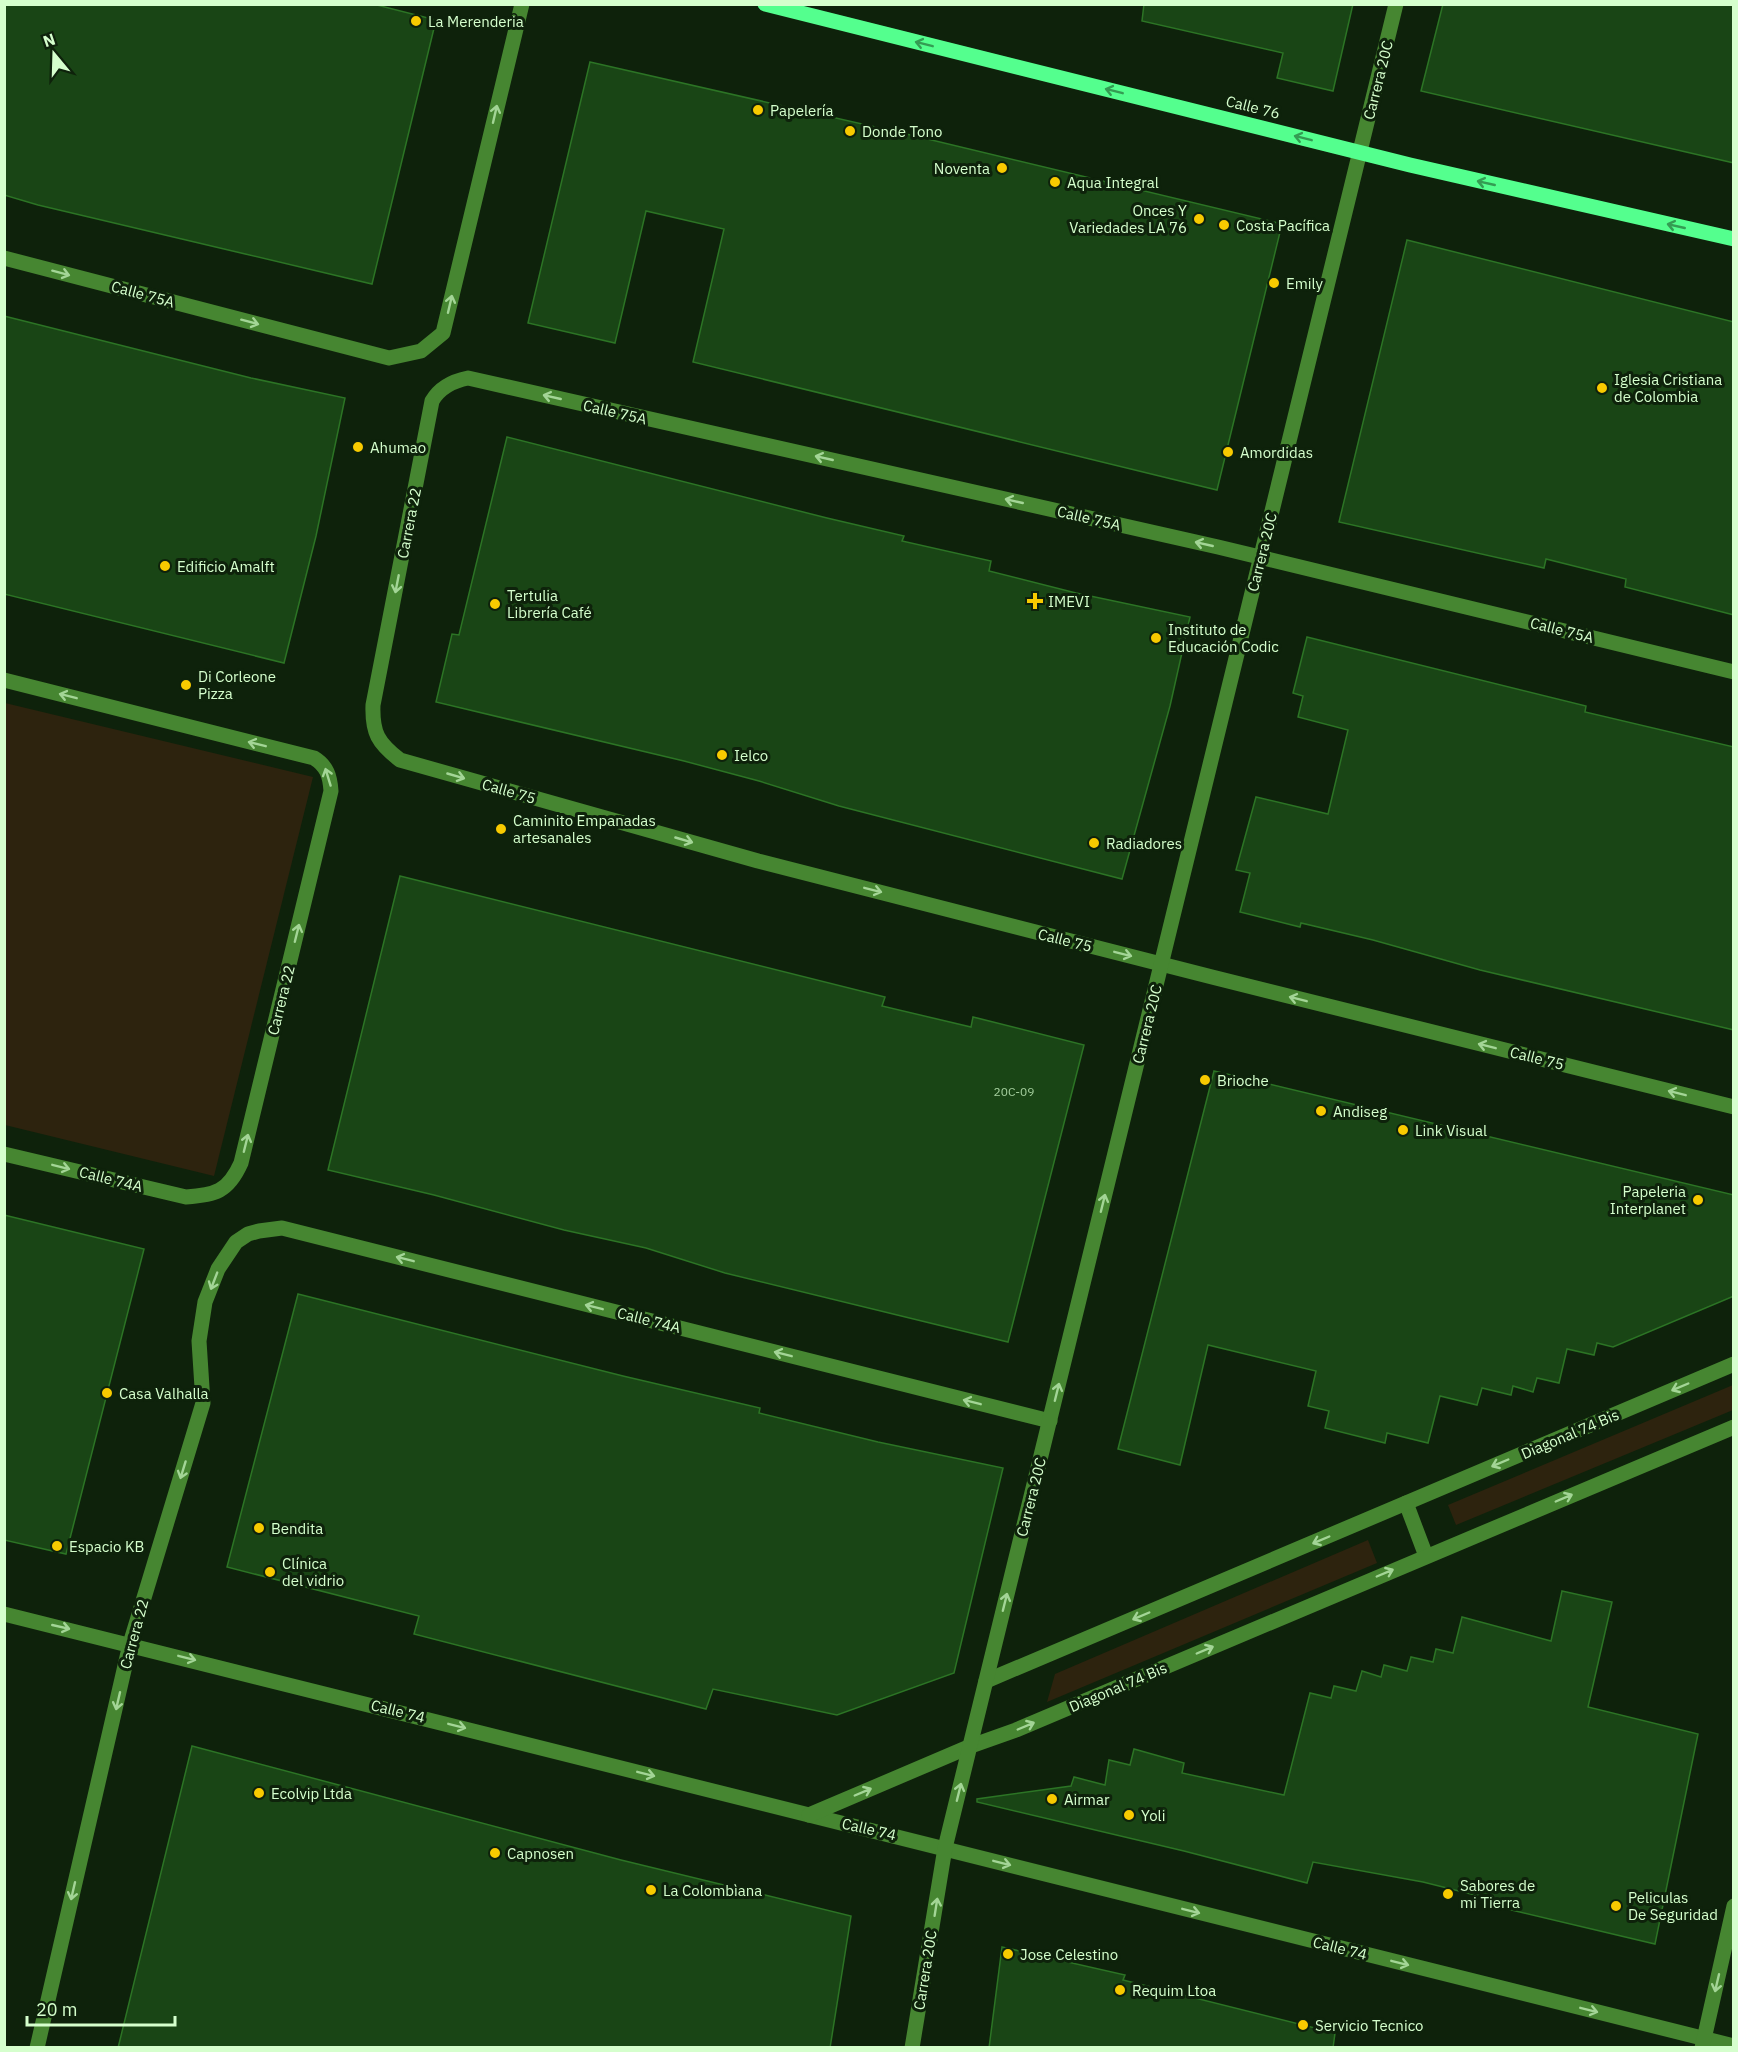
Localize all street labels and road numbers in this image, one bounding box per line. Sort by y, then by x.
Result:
street label: Carrera 20C [1359,38,1397,122]
street label: Calle 76 [1224,91,1282,123]
street label: Calle 75A [109,276,177,312]
street label: Calle 75A [581,395,649,429]
street label: Carrera 22 [393,486,425,560]
street label: Calle 75A [1055,501,1123,535]
street label: Carrera 20C [1243,510,1281,594]
street label: Calle 75A [1528,613,1596,647]
street label: Calle 75 [480,774,538,808]
street label: Calle 75 [1036,924,1094,956]
street label: Carrera 22 [263,963,299,1037]
street label: Carrera 20C [1128,982,1166,1066]
street label: Calle 75 [1508,1042,1566,1074]
street label: Calle 74A [77,1162,145,1196]
street label: Calle 74A [615,1303,683,1337]
street label: Diagonal 74 Bis [1518,1405,1622,1463]
street label: Carrera 20C [1012,1455,1050,1539]
street label: Carrera 22 [116,1597,152,1671]
street label: Diagonal 74 Bis [1066,1658,1170,1716]
street label: Calle 74 [369,1695,427,1727]
street label: Calle 74 [840,1814,898,1844]
street label: Carrera 20C [909,1929,941,2011]
street label: Calle 74 [1311,1932,1369,1964]

